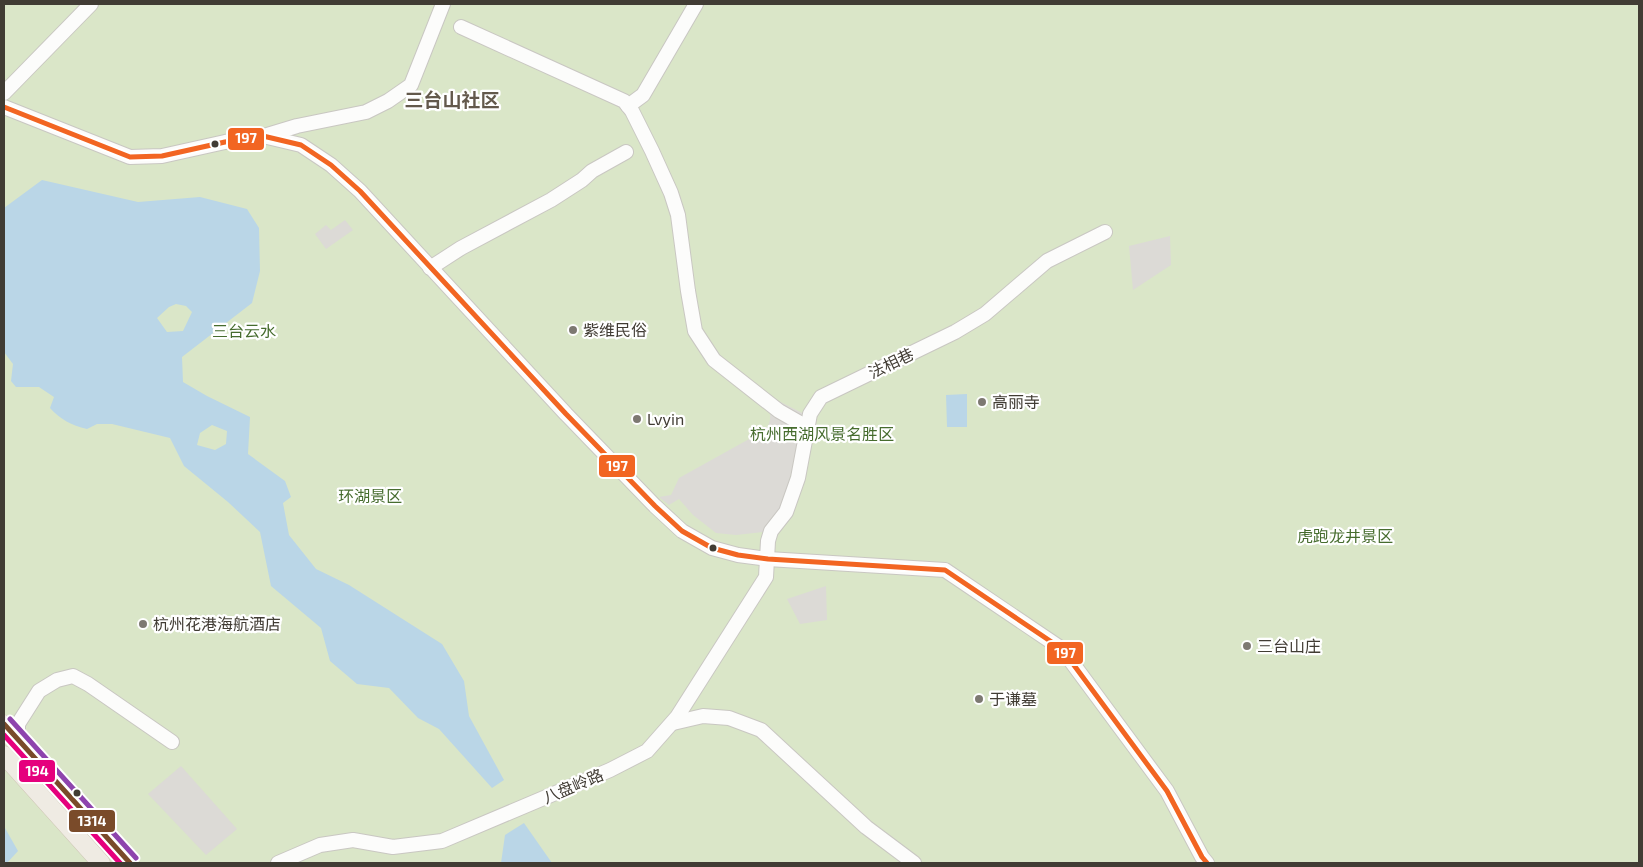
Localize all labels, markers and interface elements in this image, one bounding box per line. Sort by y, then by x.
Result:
district label: 三台山社区 [404,88,500,111]
line badge: 197 [227,127,265,151]
text: 197 [235,129,257,146]
unlabelled marker [210,139,220,149]
place label: 紫维民俗 [583,320,647,339]
park label: 三台云水 [212,321,276,340]
marker: 紫维民俗 [567,324,579,336]
street label: 法相巷 [865,343,917,382]
place label: 高丽寺 [992,392,1040,411]
marker: 高丽寺 [976,396,988,408]
place label: Lvyin [647,409,684,428]
marker: Lvyin [631,413,643,425]
park label: 杭州西湖风景名胜区 [750,424,894,443]
line badge: 197 [598,454,636,478]
text: 197 [606,457,628,474]
park label: 环湖景区 [338,486,402,505]
park label: 虎跑龙井景区 [1297,526,1393,545]
unlabelled marker [708,543,718,553]
place label: 杭州花港海航酒店 [153,614,281,633]
marker: 杭州花港海航酒店 [137,618,149,630]
place label: 三台山庄 [1257,636,1321,655]
marker: 三台山庄 [1241,640,1253,652]
line badge: 197 [1046,641,1084,665]
text: 197 [1054,644,1076,661]
place label: 于谦墓 [989,689,1037,708]
marker: 于谦墓 [973,693,985,705]
line badge: 194 [18,759,56,783]
text: 194 [25,762,49,779]
street label: 八盘岭路 [540,764,606,807]
unlabelled marker [72,788,82,798]
line badge: 1314 [68,809,116,833]
text: 1314 [78,812,107,829]

